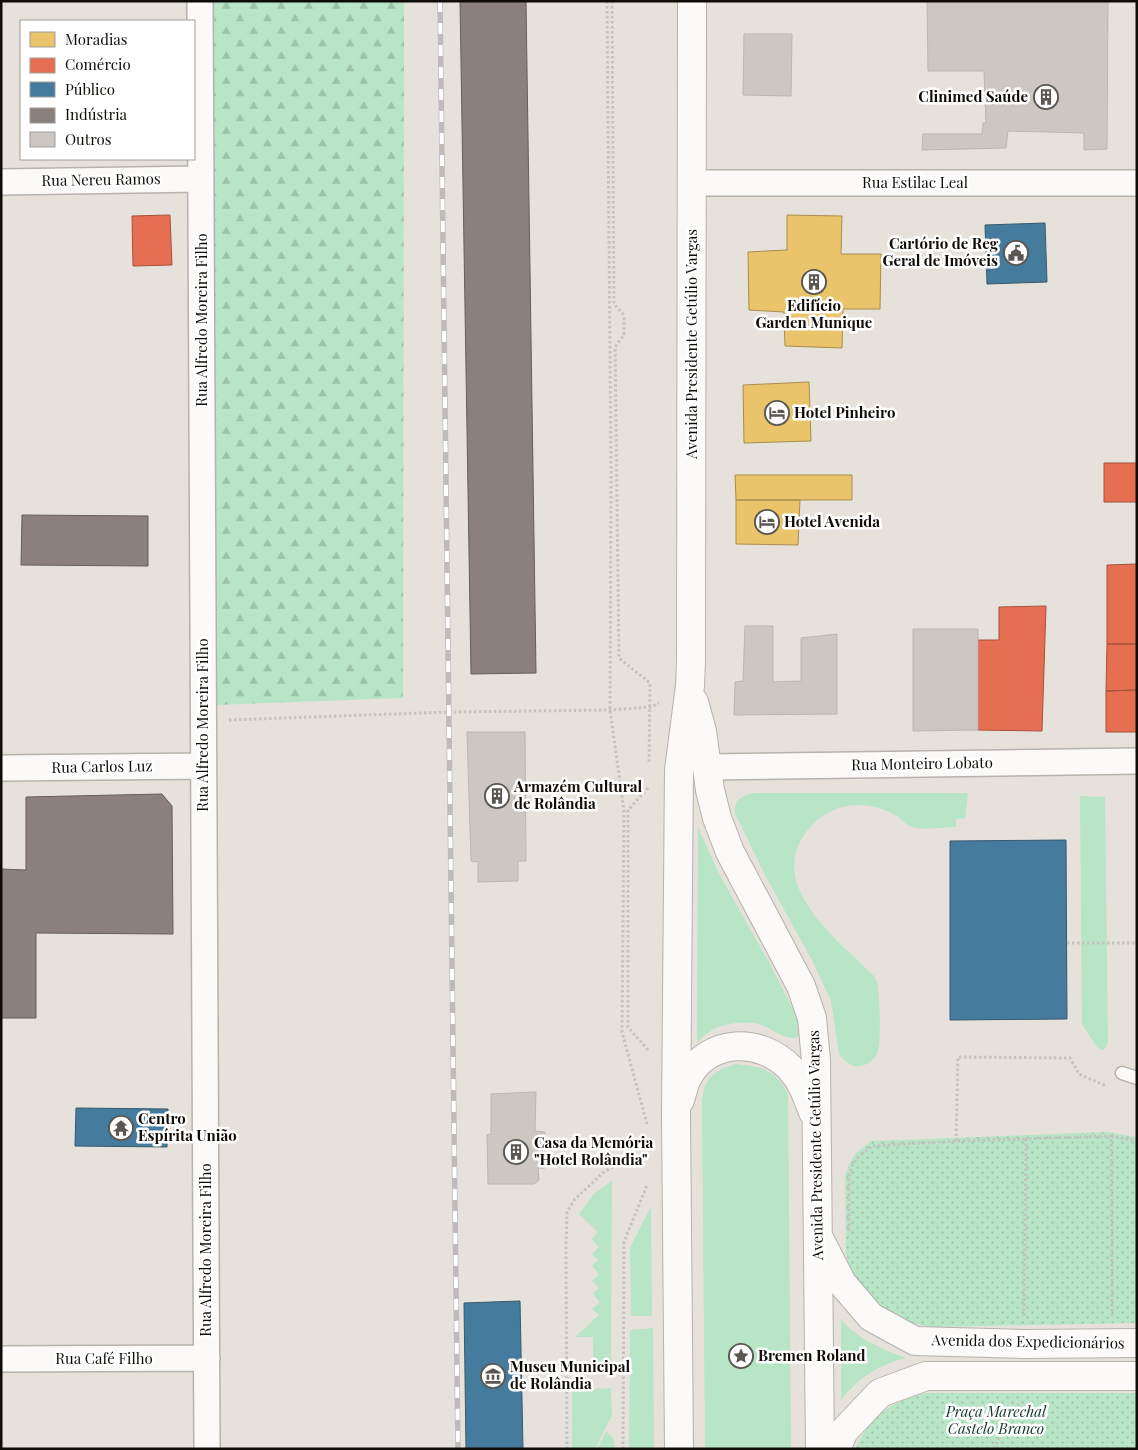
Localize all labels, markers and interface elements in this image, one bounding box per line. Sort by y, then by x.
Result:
legend [20,20,195,160]
text: Moradias [65,29,127,49]
text: Comércio [65,54,131,74]
text: Público [65,79,115,99]
building icon: Clinimed Saúde [1033,84,1059,110]
place label: Clinimed Saúde [918,86,1028,106]
text: Indústria [65,104,128,124]
text: Outros [65,129,111,149]
street label: Rua Nereu Ramos [41,168,161,190]
street label: Rua Estilac Leal [862,172,968,192]
street label: Avenida Presidente Getúlio Vargas [681,229,701,460]
street label: Rua Alfredo Moreira Filho [191,233,211,407]
place label: Cartório de Reg Geral de Imóveis [882,233,999,270]
public building icon: Cartório de Reg Geral de Imóveis [1003,240,1029,266]
building icon: Edifício Garden Munique [801,269,827,295]
place label: Edifício Garden Munique [756,295,873,332]
hotel icon: Hotel Pinheiro [764,400,790,426]
place label: Hotel Pinheiro [794,402,895,422]
hotel icon: Hotel Avenida [754,509,780,535]
place label: Hotel Avenida [784,511,880,531]
street label: Rua Alfredo Moreira Filho [192,638,212,812]
street label: Rua Monteiro Lobato [851,752,993,774]
street label: Rua Carlos Luz [51,755,153,777]
place label: Armazém Cultural de Rolândia [513,776,642,813]
building icon: Armazém Cultural de Rolândia [484,783,510,809]
street label: Avenida Presidente Getúlio Vargas [803,1030,827,1261]
place label: Centro Espírita União [138,1108,237,1145]
temple icon: Centro Espírita União [108,1115,134,1141]
place label: Casa da Memória "Hotel Rolândia" [534,1132,653,1169]
building icon: Casa da Memória "Hotel Rolândia" [503,1139,529,1165]
street label: Rua Alfredo Moreira Filho [195,1163,215,1337]
street label: Avenida dos Expedicionários [930,1329,1125,1353]
place icon: Bremen Roland [728,1343,754,1369]
place label: Bremen Roland [758,1345,865,1365]
street label: Rua Café Filho [55,1348,153,1368]
place label: Museu Municipal de Rolândia [510,1356,631,1393]
museum icon: Museu Municipal de Rolândia [480,1363,506,1389]
park label: Praça Marechal Castelo Branco [945,1401,1047,1438]

